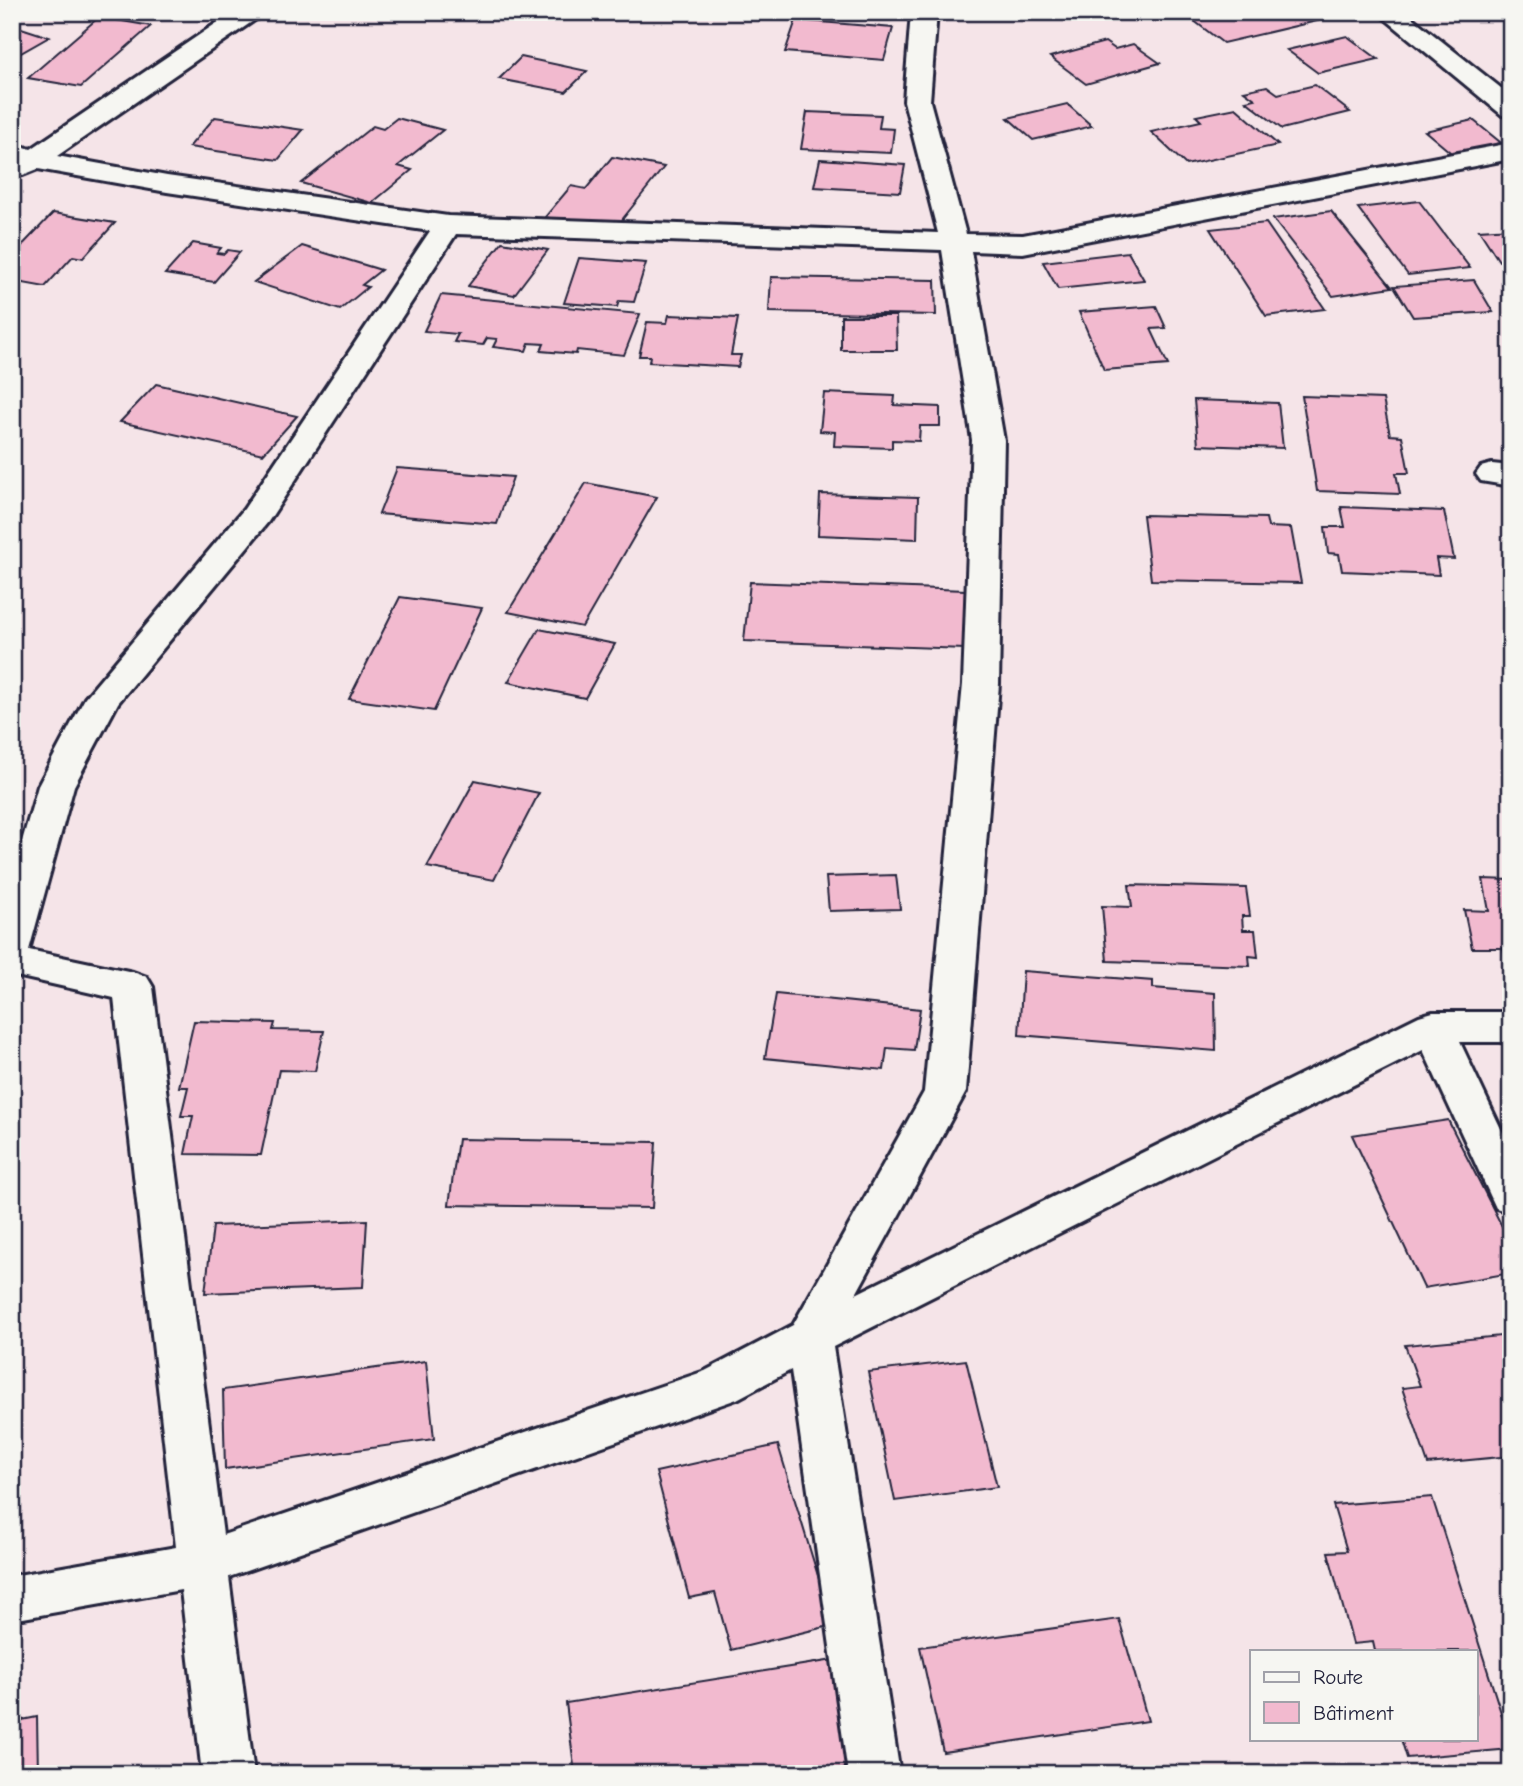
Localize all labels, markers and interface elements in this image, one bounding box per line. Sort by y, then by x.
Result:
legend [1250,1650,1478,1740]
text: Route [1313,1665,1363,1689]
text: Bâtiment [1313,1701,1394,1725]

